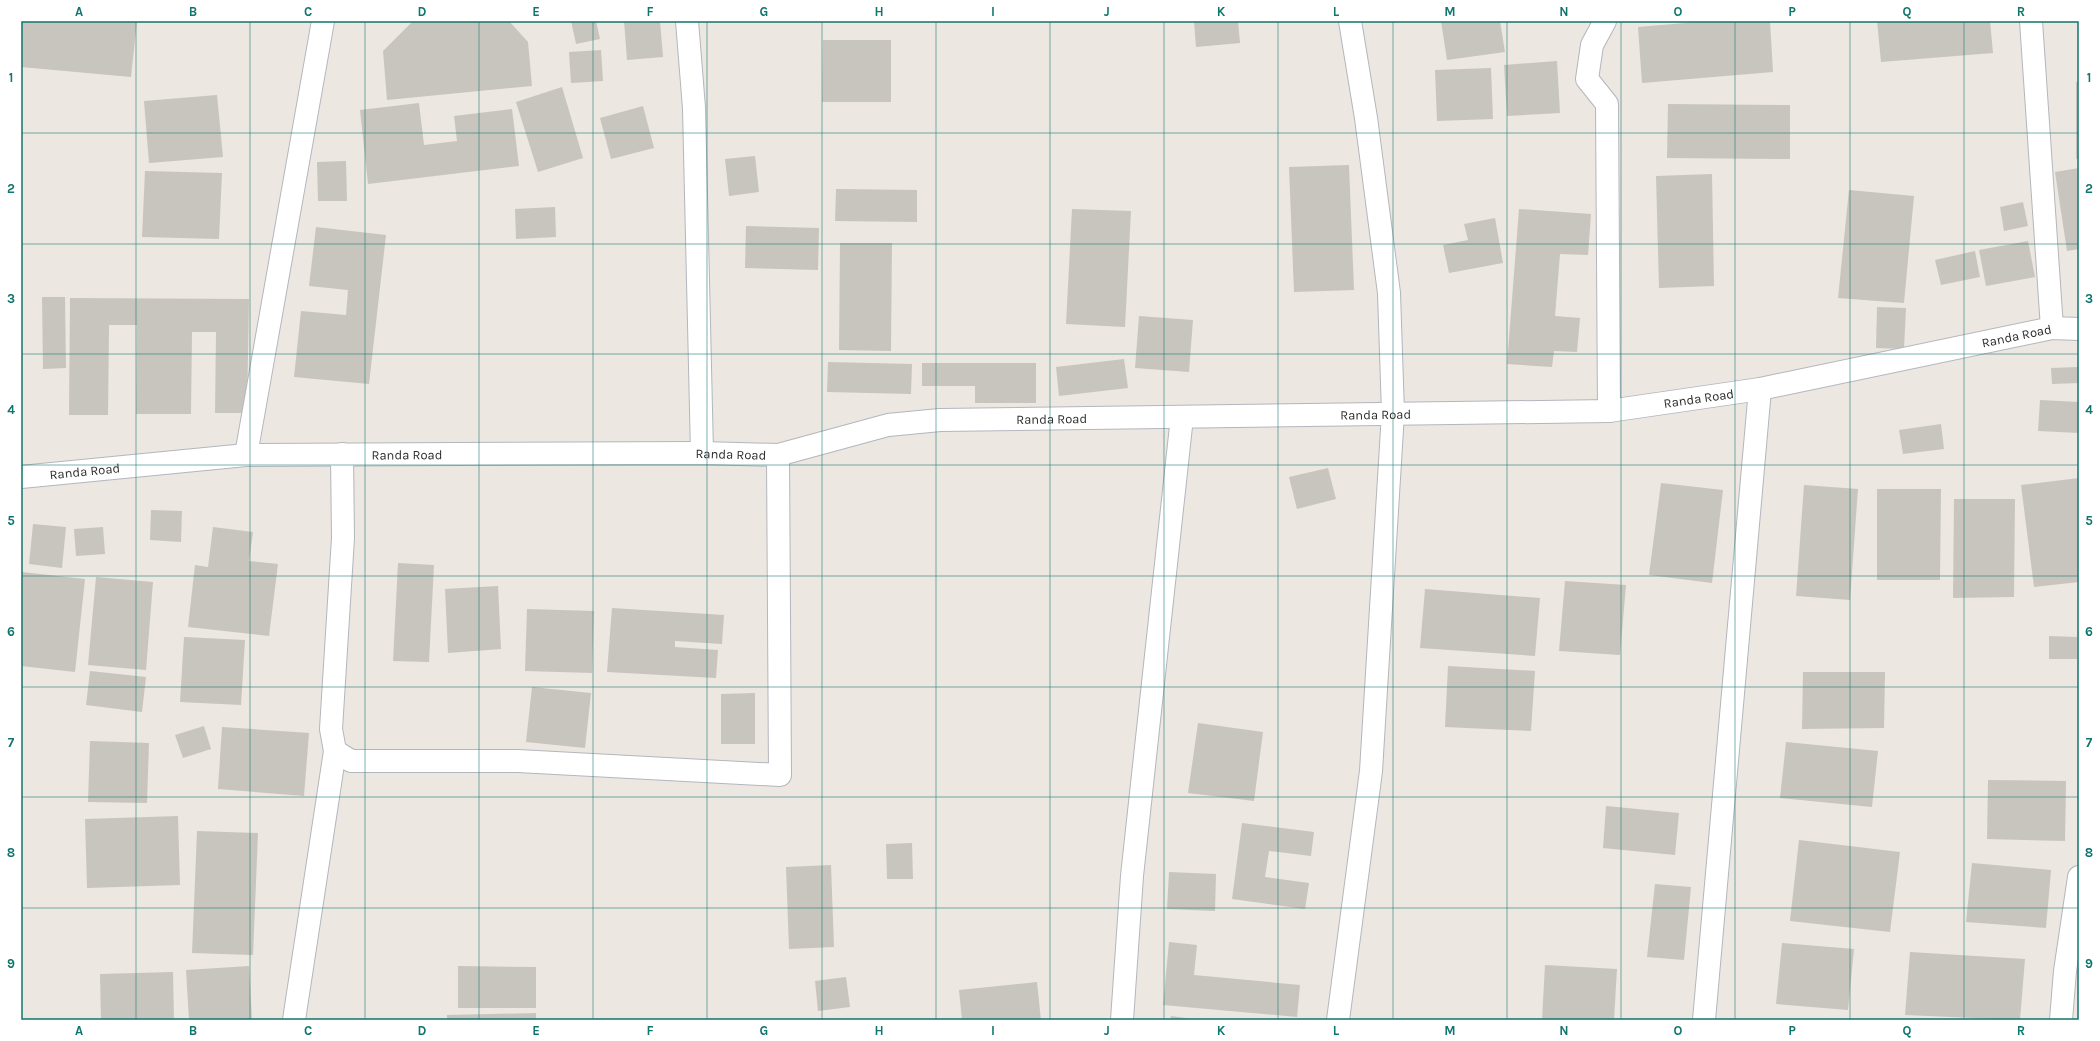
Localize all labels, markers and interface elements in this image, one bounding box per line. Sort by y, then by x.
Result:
text: A [75,4,83,19]
text: B [189,4,197,19]
text: C [304,4,312,19]
text: D [418,4,427,19]
text: E [532,4,540,19]
text: F [646,4,654,19]
text: G [760,4,768,19]
text: H [874,4,884,19]
text: I [991,4,995,19]
text: J [1104,4,1110,19]
text: K [1217,4,1226,19]
text: L [1333,4,1340,19]
text: M [1444,4,1456,19]
text: N [1559,4,1569,19]
text: O [1674,4,1683,19]
text: P [1788,4,1796,19]
text: Q [1903,4,1912,19]
text: R [2017,4,2025,19]
text: 1 [9,70,13,85]
text: 1 [2087,70,2091,85]
text: 2 [7,181,15,196]
text: 2 [2085,181,2093,196]
text: 3 [7,291,15,306]
text: 3 [2085,291,2093,306]
street label: Randa Road [1980,321,2053,350]
street label: Randa Road [1662,385,1735,410]
text: 4 [7,402,15,417]
text: 4 [2085,402,2093,417]
street label: Randa Road [1340,406,1411,422]
street label: Randa Road [1016,411,1087,426]
street label: Randa Road [695,445,767,462]
street label: Randa Road [371,447,442,462]
street label: Randa Road [49,460,121,482]
text: 5 [7,513,15,528]
text: 5 [2085,513,2093,528]
text: 6 [7,624,15,639]
text: 6 [2085,624,2093,639]
text: 7 [8,735,15,750]
text: 7 [2086,735,2093,750]
text: 8 [7,845,15,860]
text: 8 [2085,845,2093,860]
text: 9 [7,956,15,971]
text: 9 [2085,956,2093,971]
text: A [75,1023,83,1038]
text: B [189,1023,197,1038]
text: C [304,1023,312,1038]
text: D [418,1023,427,1038]
text: E [532,1023,540,1038]
text: F [646,1023,654,1038]
text: G [760,1023,768,1038]
text: H [874,1023,884,1038]
text: I [991,1023,995,1038]
text: J [1104,1023,1110,1038]
text: K [1217,1023,1226,1038]
text: L [1333,1023,1340,1038]
text: M [1444,1023,1456,1038]
text: N [1559,1023,1569,1038]
text: O [1674,1023,1683,1038]
text: P [1788,1023,1796,1038]
text: Q [1903,1023,1912,1038]
text: R [2017,1023,2025,1038]

